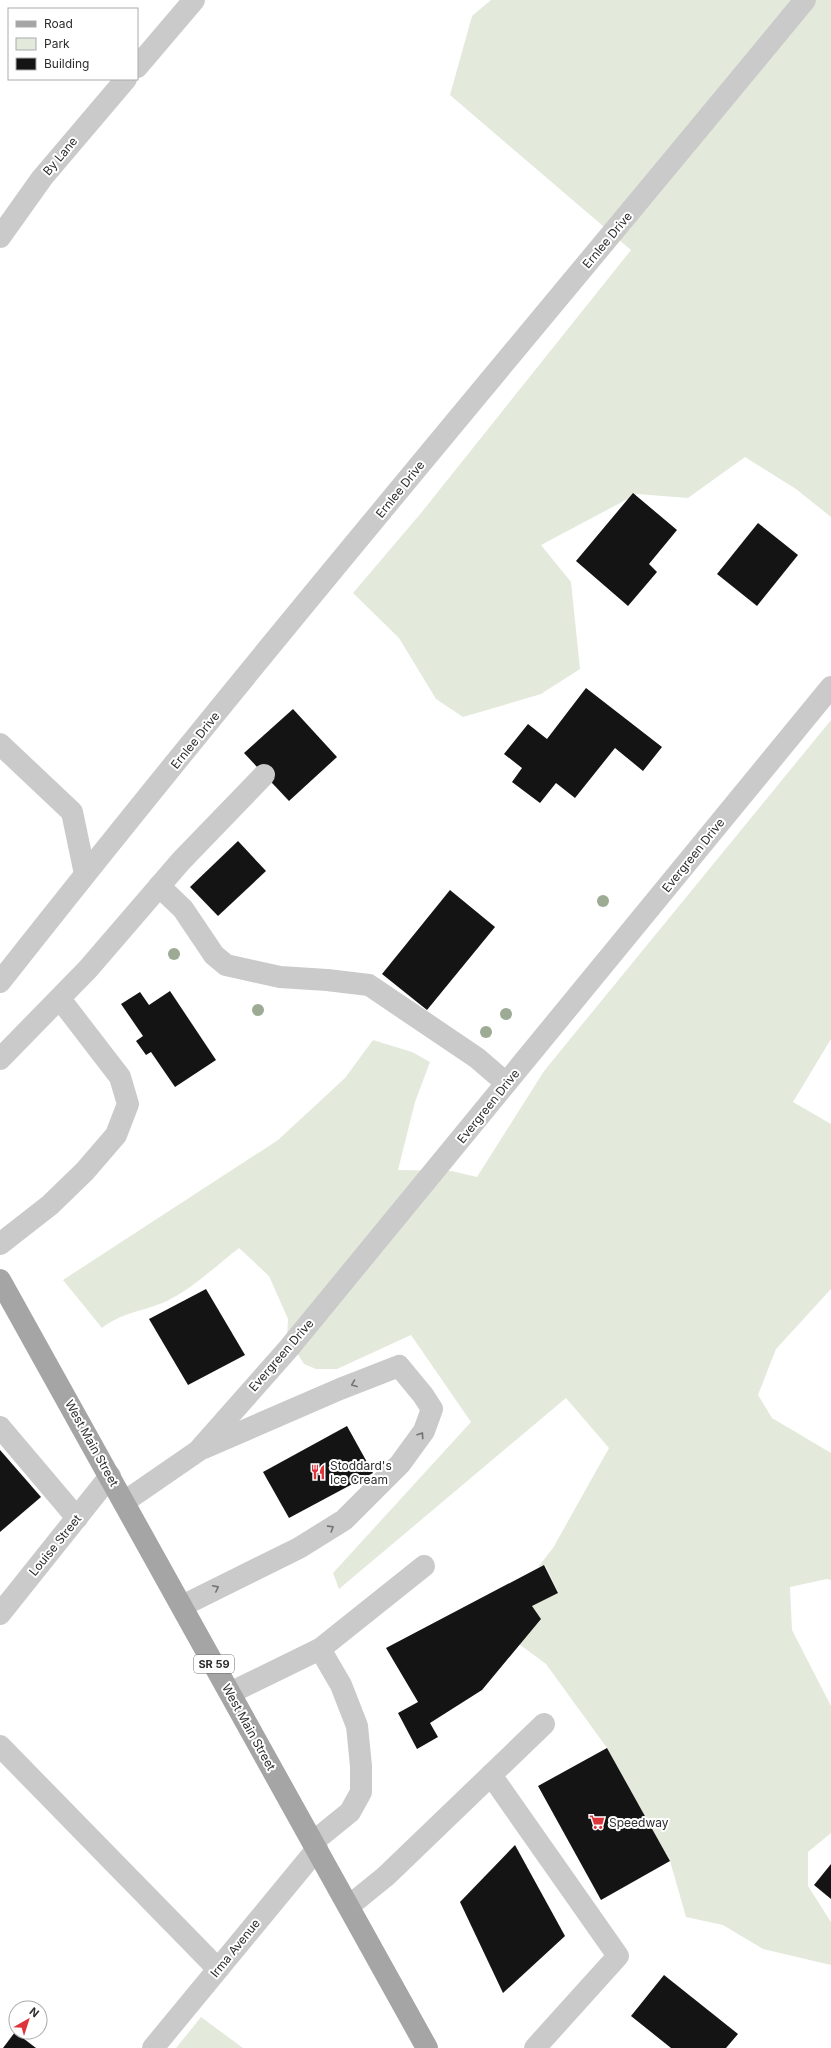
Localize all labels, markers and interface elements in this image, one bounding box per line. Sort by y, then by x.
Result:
legend [8,8,138,80]
text: Road [44,16,73,31]
text: Park [44,36,70,51]
text: Building [44,56,89,71]
street label: By Lane [40,134,80,178]
street label: Ernlee Drive [579,209,635,271]
street label: Ernlee Drive [372,457,428,521]
street label: Ernlee Drive [167,708,223,772]
street label: Evergreen Drive [659,815,727,895]
street label: Evergreen Drive [454,1066,522,1146]
street label: Evergreen Drive [246,1316,316,1394]
one-way arrow [351,1379,358,1387]
street label: West Main Street [62,1397,122,1489]
one-way arrow [416,1432,424,1439]
place label: Stoddard's Ice Cream [330,1458,392,1487]
restaurant icon: Stoddard's Ice Cream [309,1463,327,1481]
street label: Louise Street [26,1511,84,1579]
one-way arrow [327,1525,334,1533]
one-way arrow [212,1585,219,1593]
road number: SR 59 [194,1655,234,1673]
street label: West Main Street [219,1681,279,1773]
supermarket icon: Speedway [588,1813,606,1831]
place label: Speedway [609,1815,669,1830]
street label: Irma Avenue [207,1916,263,1980]
north arrow [8,2000,48,2040]
text: N [27,2004,42,2020]

